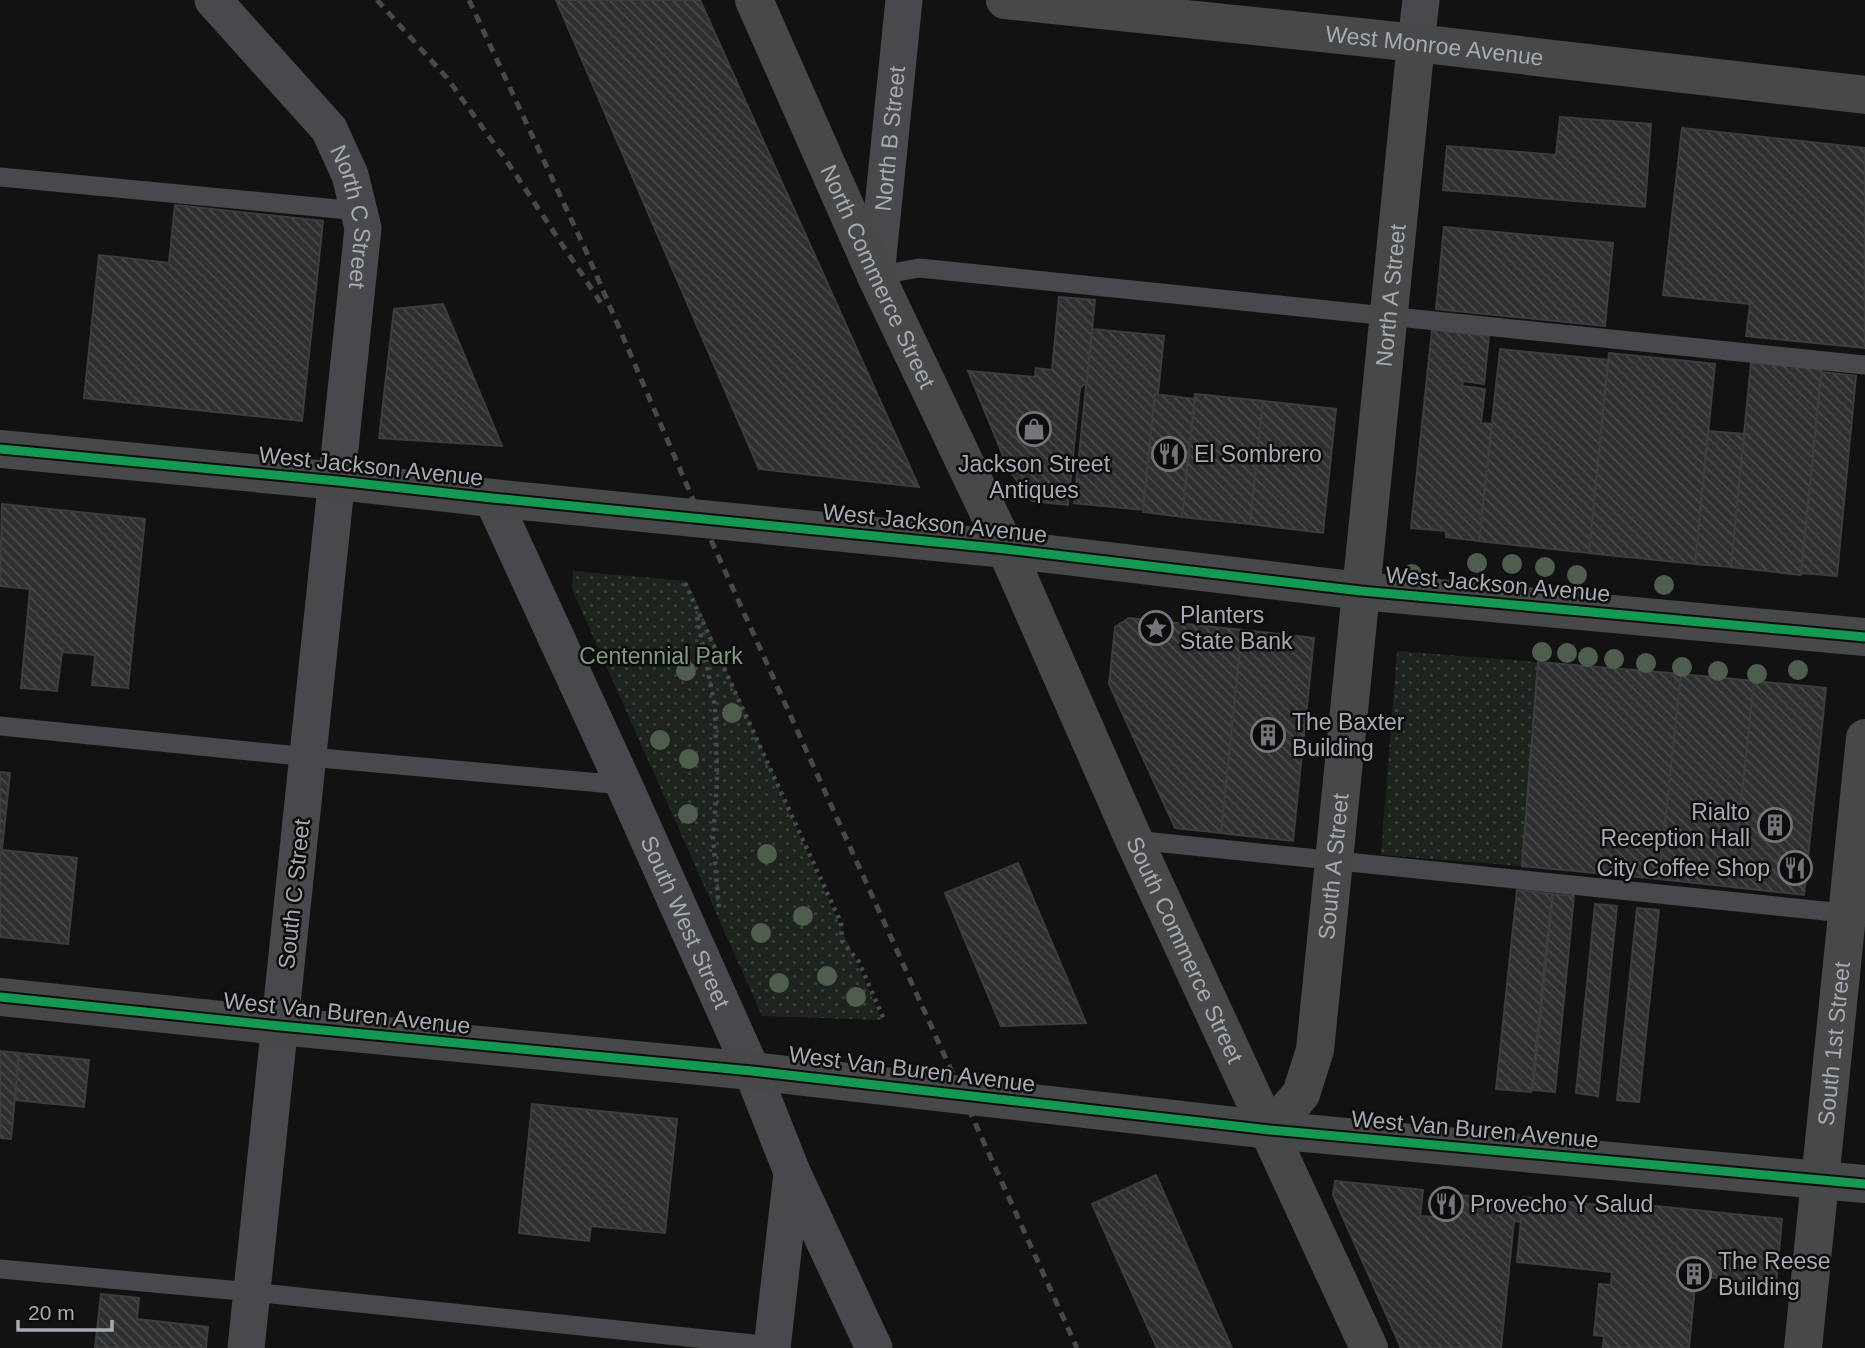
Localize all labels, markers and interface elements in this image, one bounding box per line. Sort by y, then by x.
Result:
street label: West Monroe Avenue [1324,21,1545,71]
street label: North B Street [870,64,910,213]
street label: North C Street [325,141,376,291]
street label: North Commerce Street [815,161,941,393]
street label: North A Street [1371,222,1411,368]
shop icon: Jackson Street Antiques [1015,410,1053,448]
restaurant icon: El Sombrero [1150,435,1188,473]
street label: West Jackson Avenue [258,441,484,491]
place label: El Sombrero [1194,441,1322,467]
place label: Jackson Street Antiques [958,451,1111,503]
street label: West Jackson Avenue [822,498,1048,548]
street label: West Jackson Avenue [1385,561,1611,607]
place label: Planters State Bank [1180,602,1293,654]
place icon: Planters State Bank [1137,609,1175,647]
park label: Centennial Park [579,643,743,669]
place label: The Baxter Building [1292,709,1405,761]
building icon: The Baxter Building [1249,716,1287,754]
street label: South A Street [1313,792,1354,941]
place label: Rialto Reception Hall [1600,799,1750,851]
building icon: Rialto Reception Hall [1756,806,1794,844]
street label: South C Street [273,817,315,970]
street label: South West Street [635,832,735,1013]
street label: South Commerce Street [1121,832,1249,1068]
restaurant icon: City Coffee Shop [1776,849,1814,887]
place label: City Coffee Shop [1597,855,1770,881]
street label: South 1st Street [1813,960,1855,1127]
street label: West Van Buren Avenue [222,987,472,1039]
street label: West Van Buren Avenue [787,1041,1037,1097]
street label: West Van Buren Avenue [1350,1105,1600,1153]
restaurant icon: Provecho Y Salud [1427,1185,1465,1223]
place label: Provecho Y Salud [1470,1191,1653,1217]
place label: The Reese Building [1718,1248,1831,1300]
building icon: The Reese Building [1675,1255,1713,1293]
scale bar [18,1288,112,1332]
text: 20 m [28,1301,75,1324]

